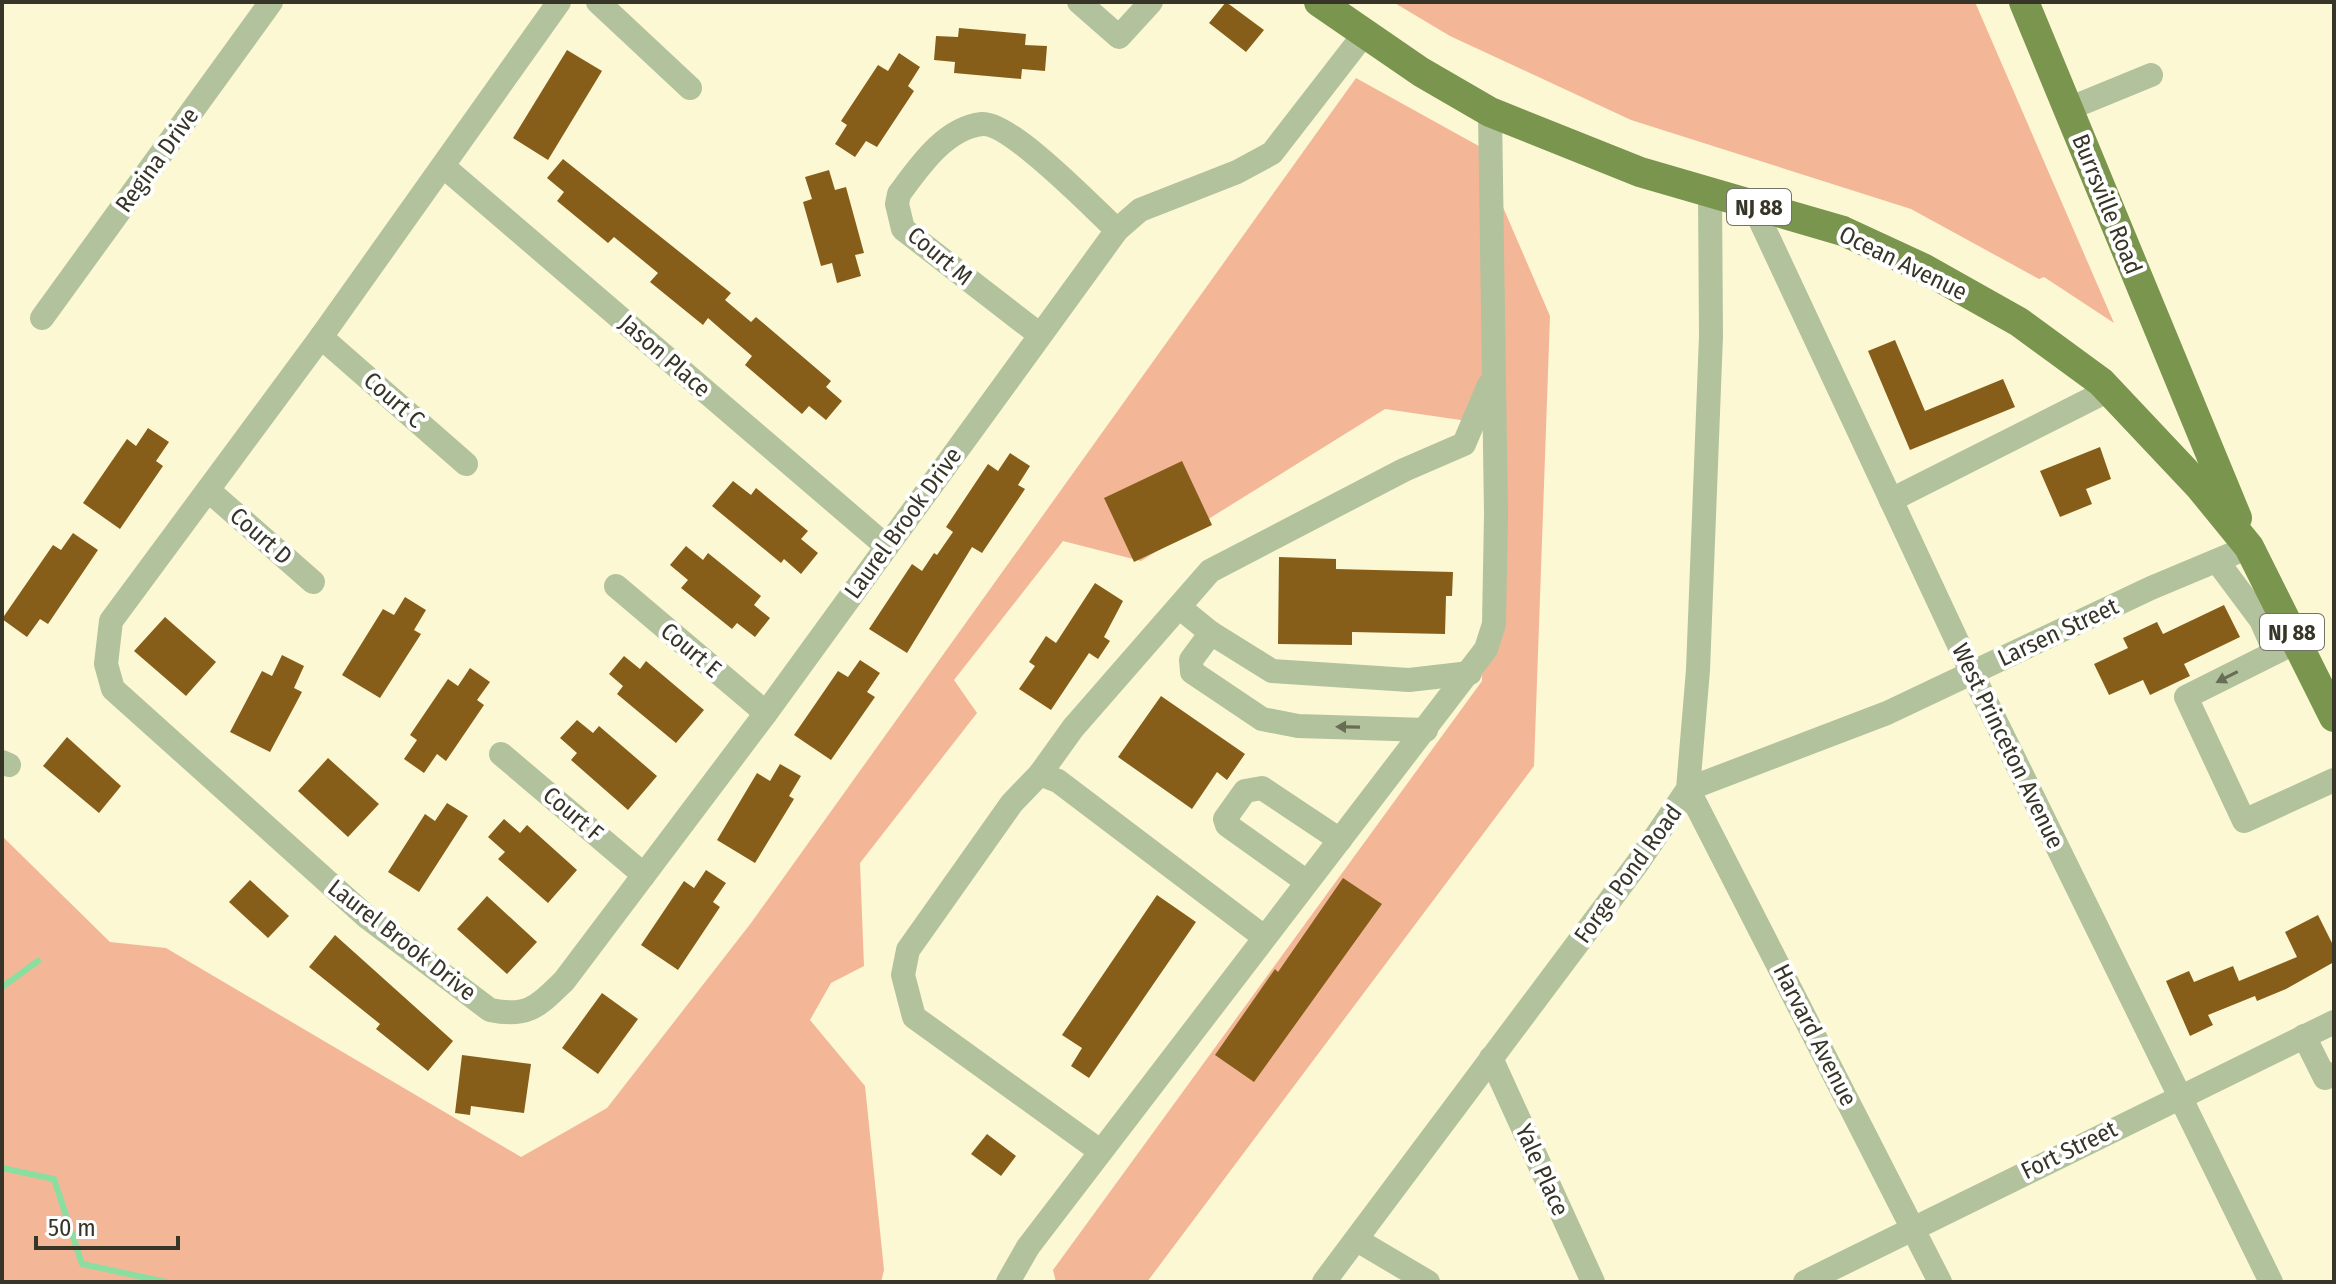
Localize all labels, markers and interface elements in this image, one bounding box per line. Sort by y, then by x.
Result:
street label: Regina Drive [110,102,204,218]
street label: Burrsville Road [2066,130,2148,278]
road number: NJ 88 [1727,189,1791,225]
street label: Ocean Avenue [1835,220,1971,306]
street label: Court M [902,221,978,291]
street label: Jason Place [614,309,716,403]
street label: Court C [358,366,430,434]
street label: Laurel Brook Drive [839,442,967,604]
street label: Court D [224,502,298,570]
street label: Larsen Street [1993,592,2123,672]
road number: NJ 88 [2260,614,2324,650]
street label: Court E [655,617,727,683]
street label: West Princeton Avenue [1946,639,2070,853]
one-way arrow [2215,670,2238,683]
one-way arrow [1335,720,1360,733]
street label: Court F [537,781,609,847]
street label: Forge Pond Road [1568,799,1688,949]
street label: Laurel Brook Drive [322,874,482,1006]
street label: Harvard Avenue [1767,960,1863,1110]
street label: Fort Street [2016,1115,2122,1185]
street label: Yale Place [1509,1120,1575,1220]
scale bar [36,1200,178,1250]
text: 50 m [48,1214,96,1242]

